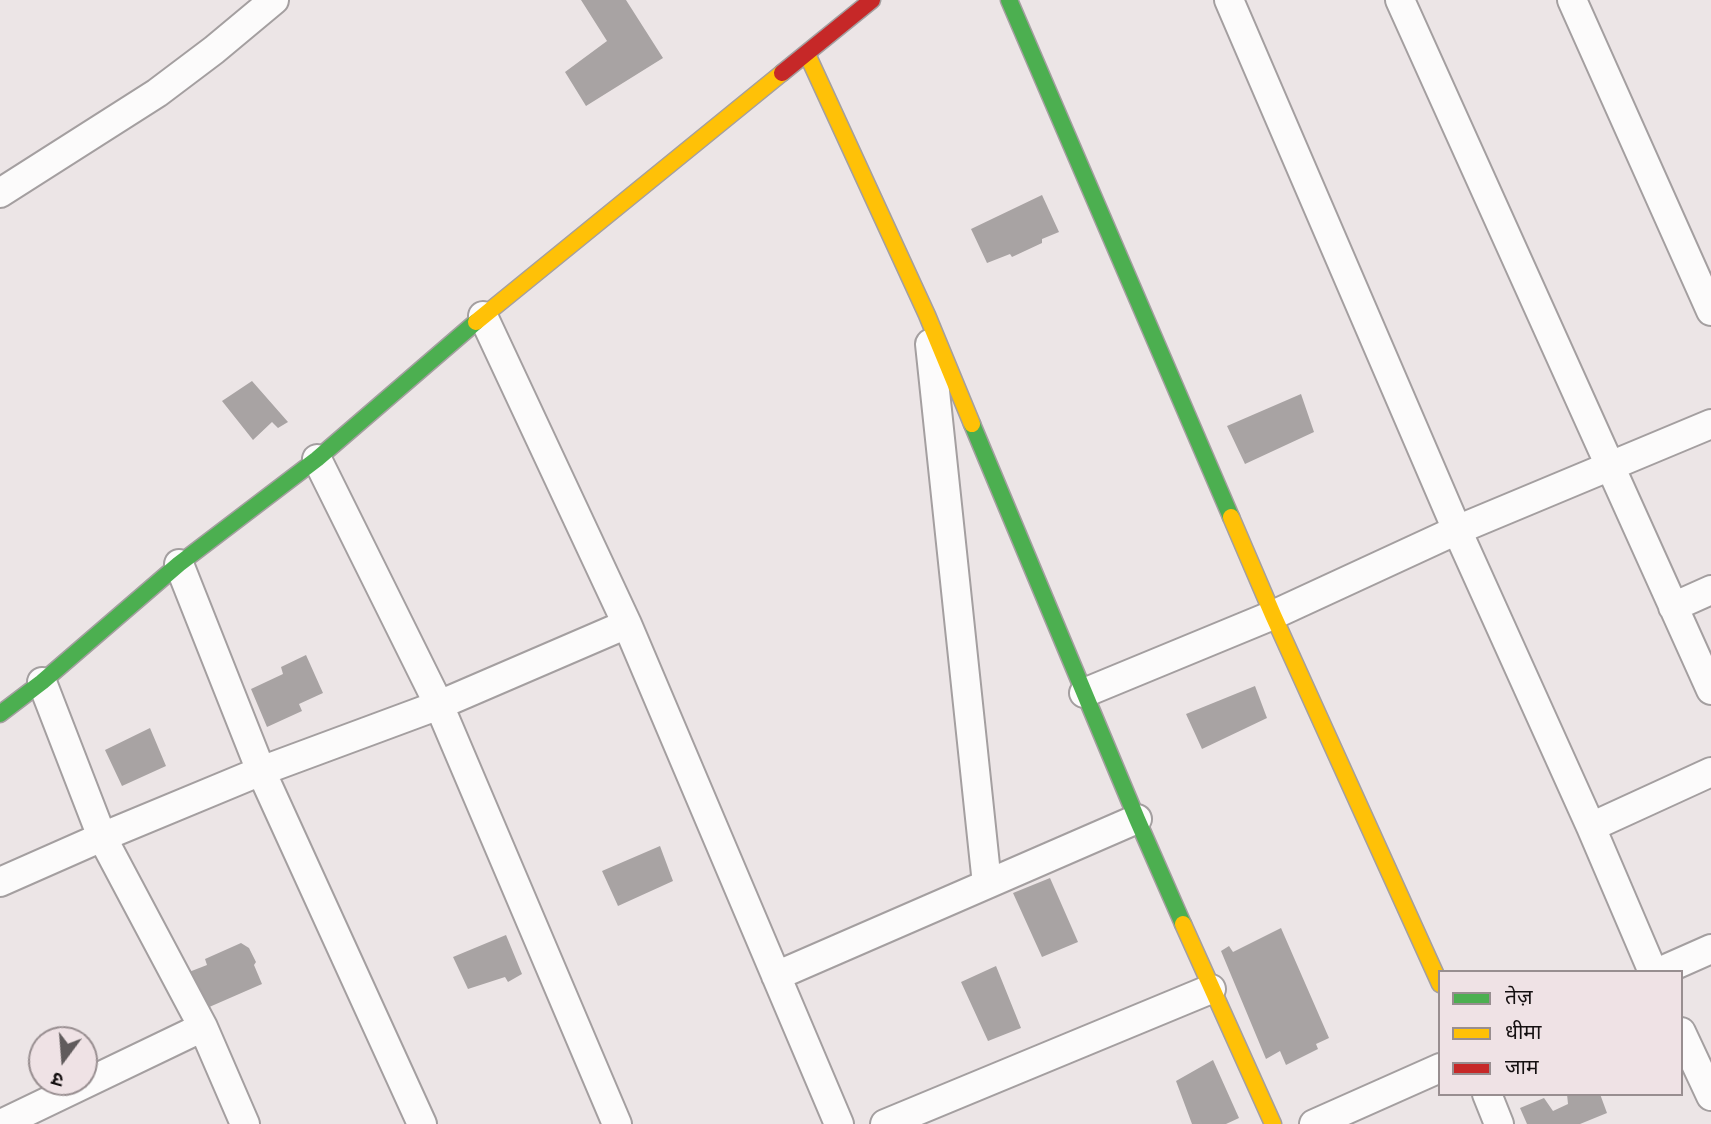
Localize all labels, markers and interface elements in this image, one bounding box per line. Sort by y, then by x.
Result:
legend [1438,970,1683,1096]
text: तेज़ [1505,985,1533,1009]
text: धीमा [1505,1020,1541,1044]
north arrow [28,1026,98,1096]
text: जाम [1505,1055,1539,1079]
text: उ [49,1068,66,1091]

